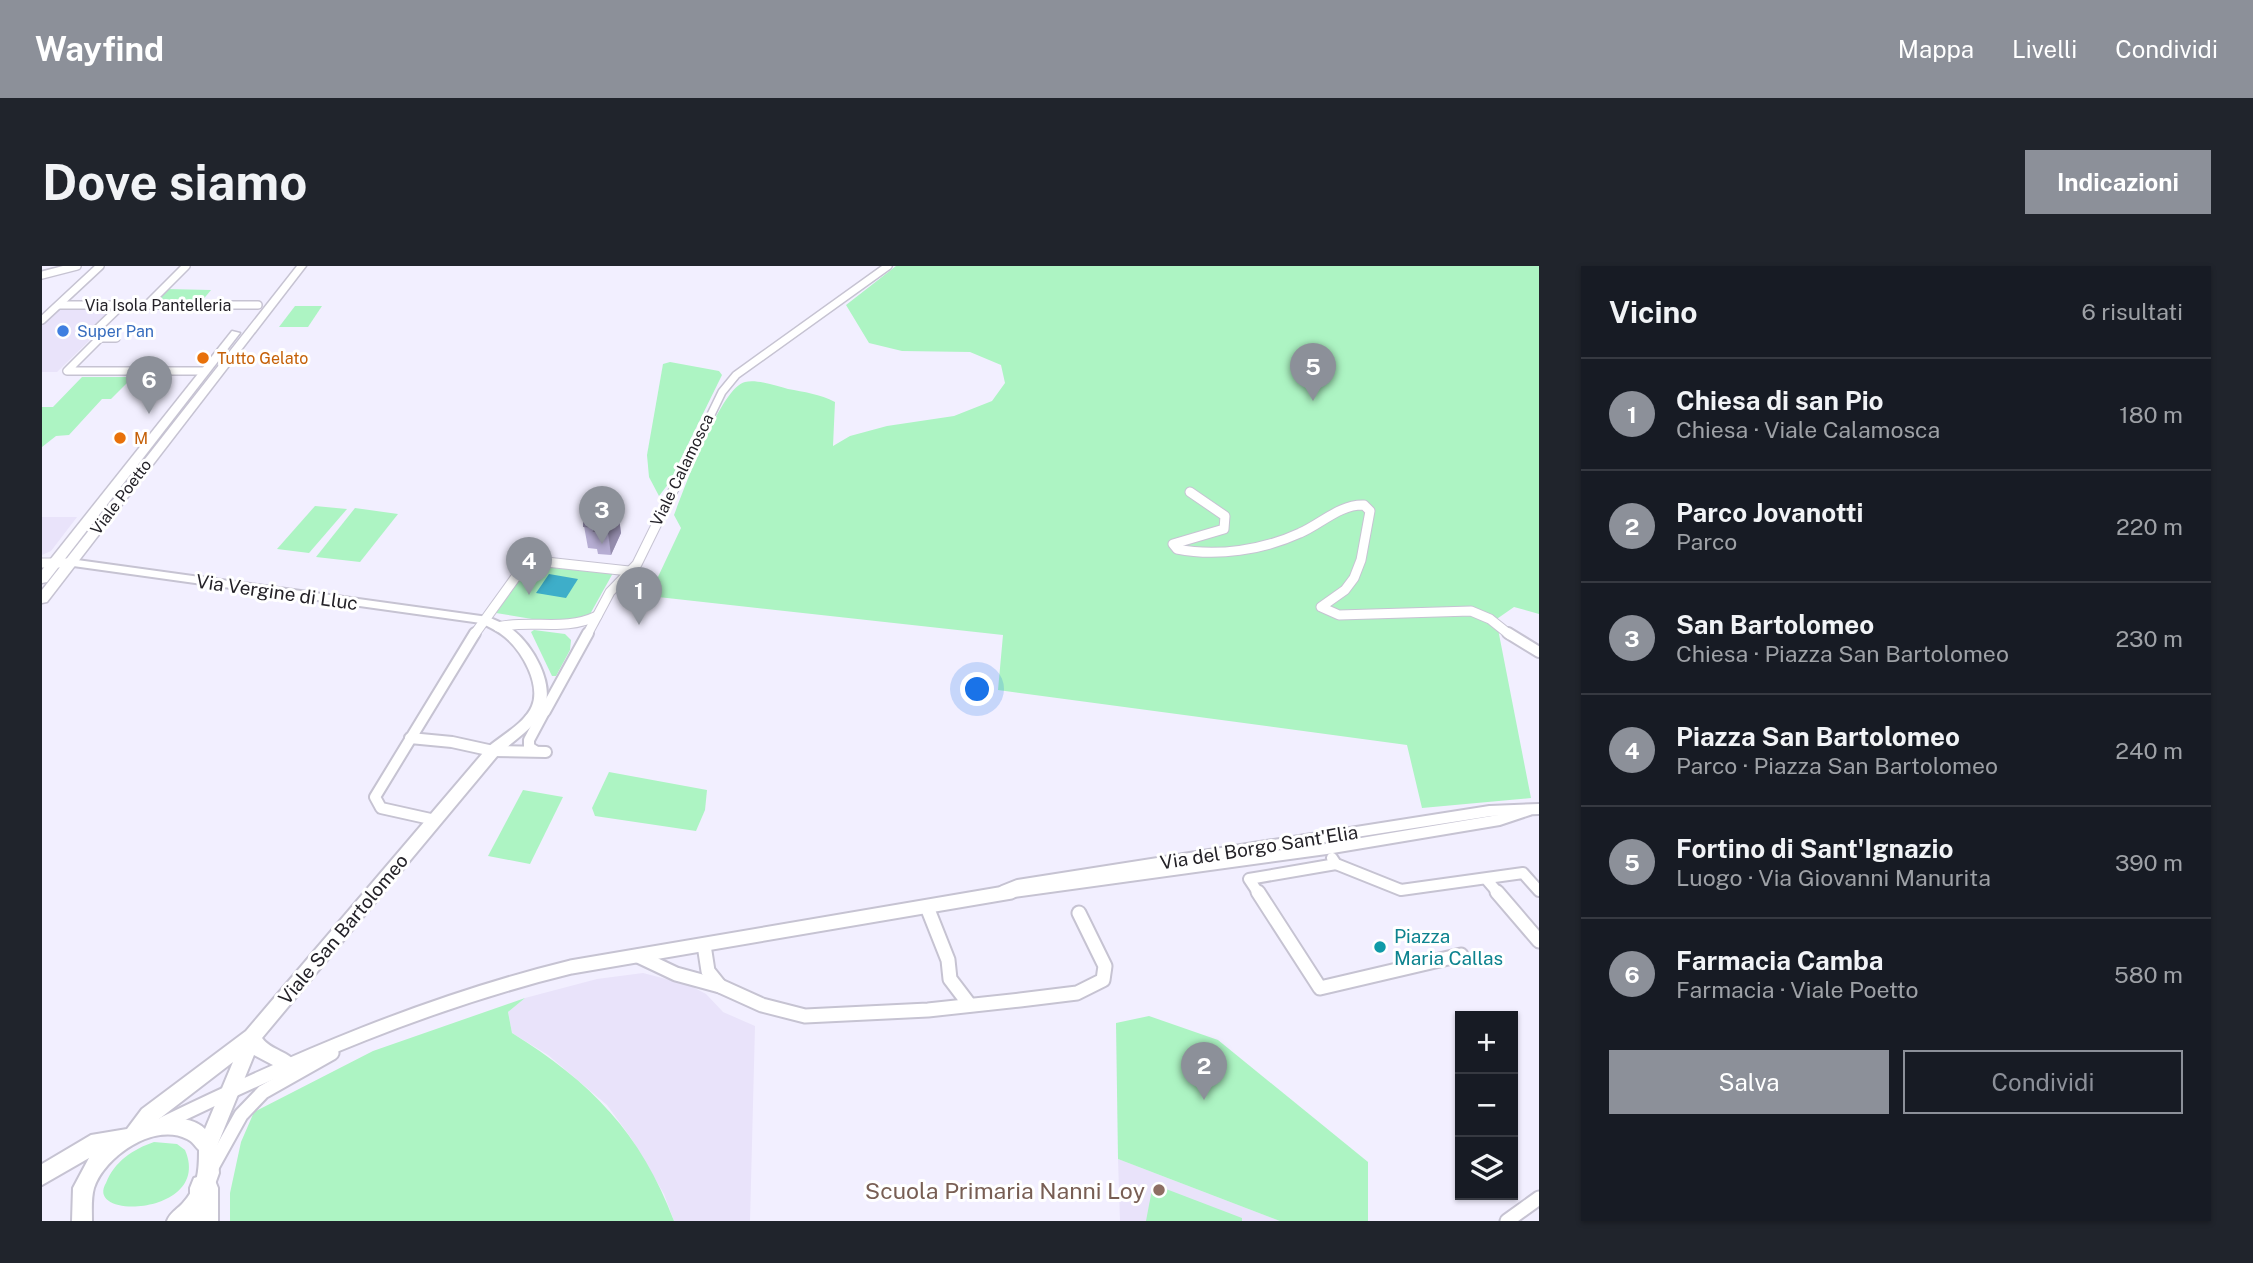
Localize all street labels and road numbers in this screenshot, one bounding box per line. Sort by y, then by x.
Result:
street label: Via Isola Pantelleria [85,296,231,315]
street label: Viale Calamosca [647,411,717,529]
street label: Viale Poetto [87,456,155,538]
street label: Via Vergine di Lluc [195,570,359,614]
street label: Via del Borgo Sant'Elia [1158,820,1360,874]
street label: Viale San Bartolomeo [274,849,412,1009]

